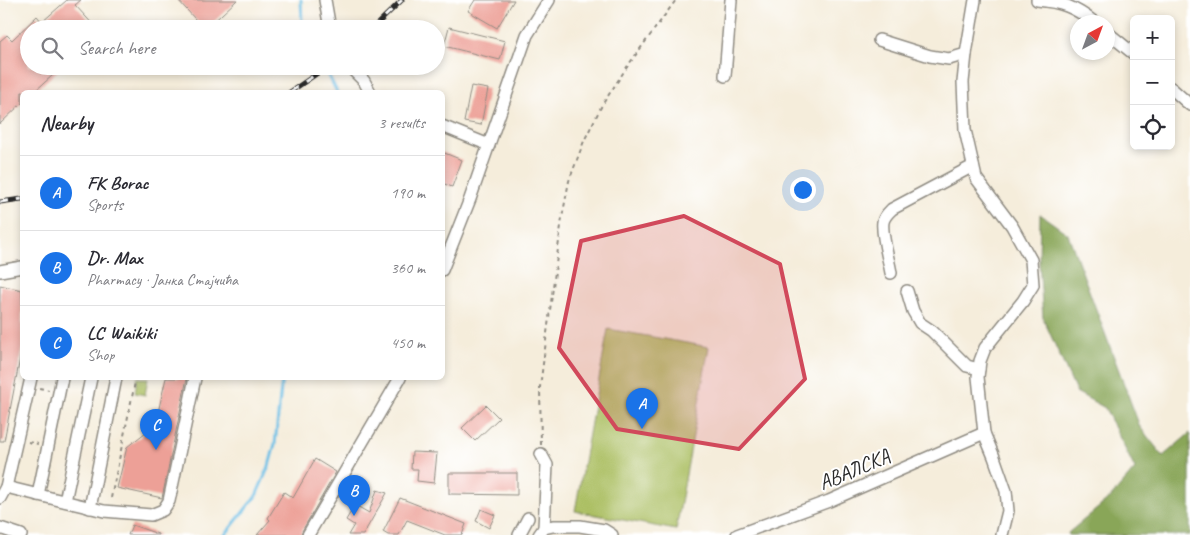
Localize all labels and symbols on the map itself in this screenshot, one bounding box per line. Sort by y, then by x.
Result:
north arrow [1070,15,1115,60]
your location [790,177,816,203]
pin: A [626,388,658,429]
pin: C [140,409,172,450]
street label: АВАЛСКА [815,442,894,496]
pin: B [338,475,370,516]

